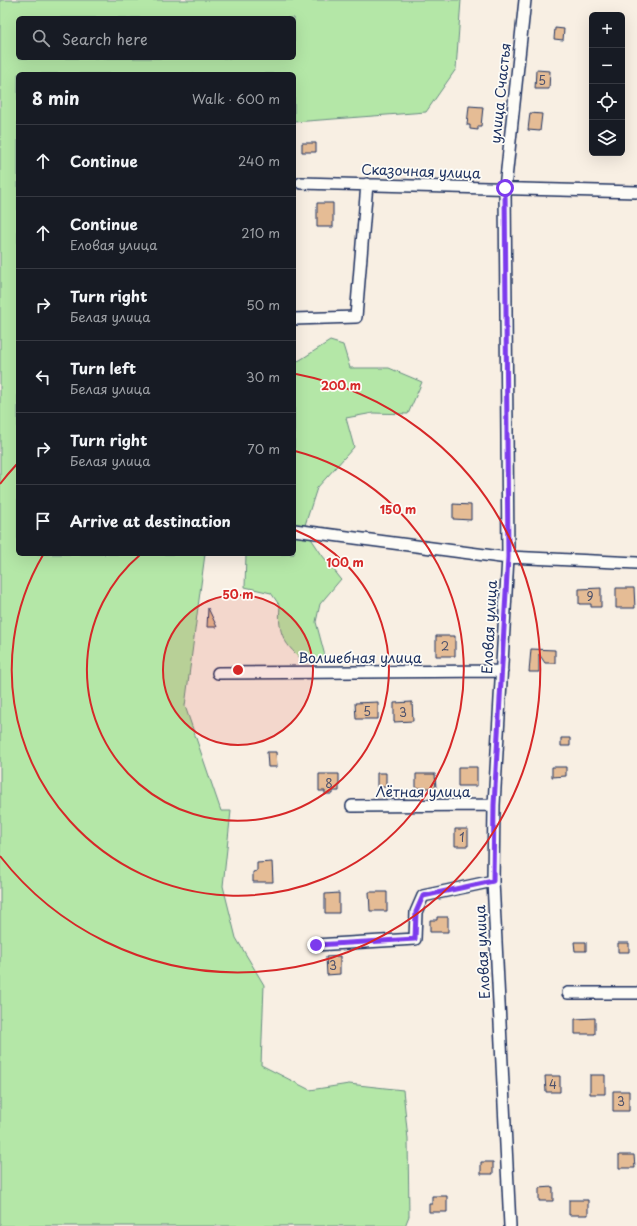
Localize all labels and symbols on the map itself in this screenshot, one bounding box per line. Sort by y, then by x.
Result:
street label: улица Счастья [484,42,516,144]
house number: 5 [538,71,546,89]
street label: Сказочная улица [361,158,481,184]
route start [496,179,514,197]
text: 200 m [321,376,361,394]
text: 150 m [380,500,416,518]
text: 100 m [326,553,364,571]
street label: Еловая улица [476,579,502,675]
text: 50 m [222,585,254,603]
house number: 9 [586,587,594,605]
house number: 2 [441,637,449,655]
street label: Волшебная улица [298,647,422,668]
centre of rings [231,663,245,677]
house number: 5 [363,702,371,720]
house number: 3 [399,703,407,721]
house number: 8 [325,774,333,792]
street label: Лётная улица [375,781,471,802]
house number: 1 [459,828,465,846]
street label: Еловая улица [469,904,495,1000]
route end [307,936,325,954]
house number: 3 [329,956,337,974]
house number: 4 [549,1075,557,1093]
house number: 3 [617,1092,625,1110]

